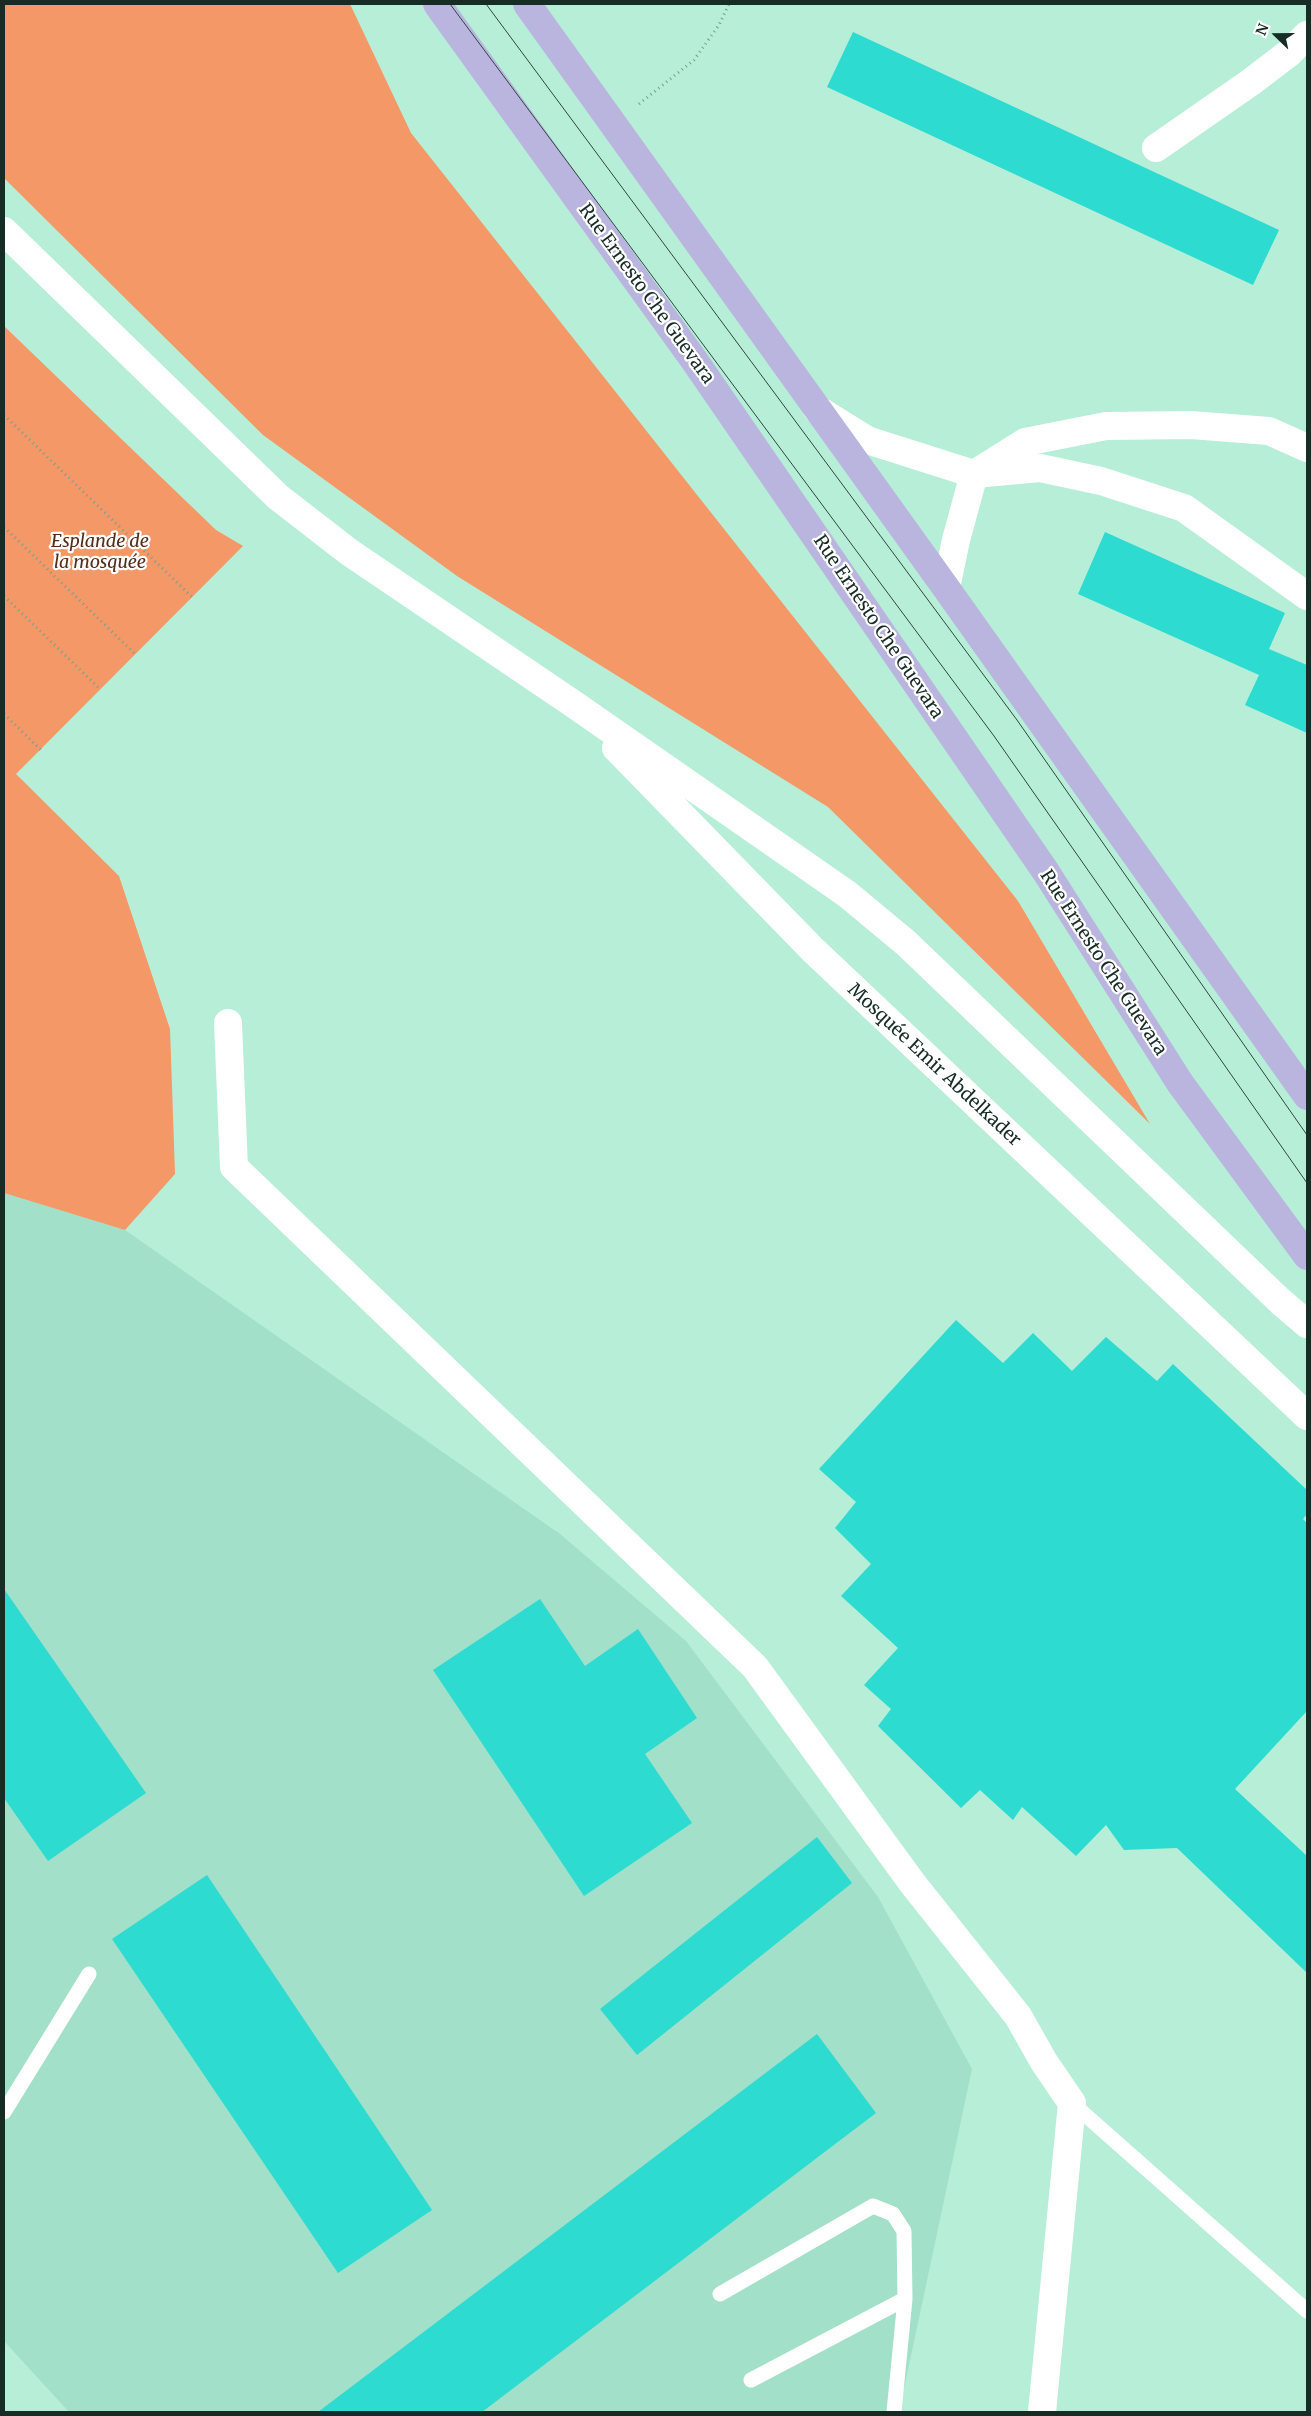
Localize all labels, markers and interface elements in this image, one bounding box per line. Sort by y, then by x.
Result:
north arrow [1251,10,1301,60]
text: N [1252,21,1273,38]
street label: Rue Ernesto Che Guevara [574,200,718,388]
park label: Esplande de la mosquée [51,531,149,574]
street label: Rue Ernesto Che Guevara [808,531,948,723]
street label: Rue Ernesto Che Guevara [1035,866,1171,1060]
street label: Mosquée Emir Abdelkader [843,979,1025,1151]

